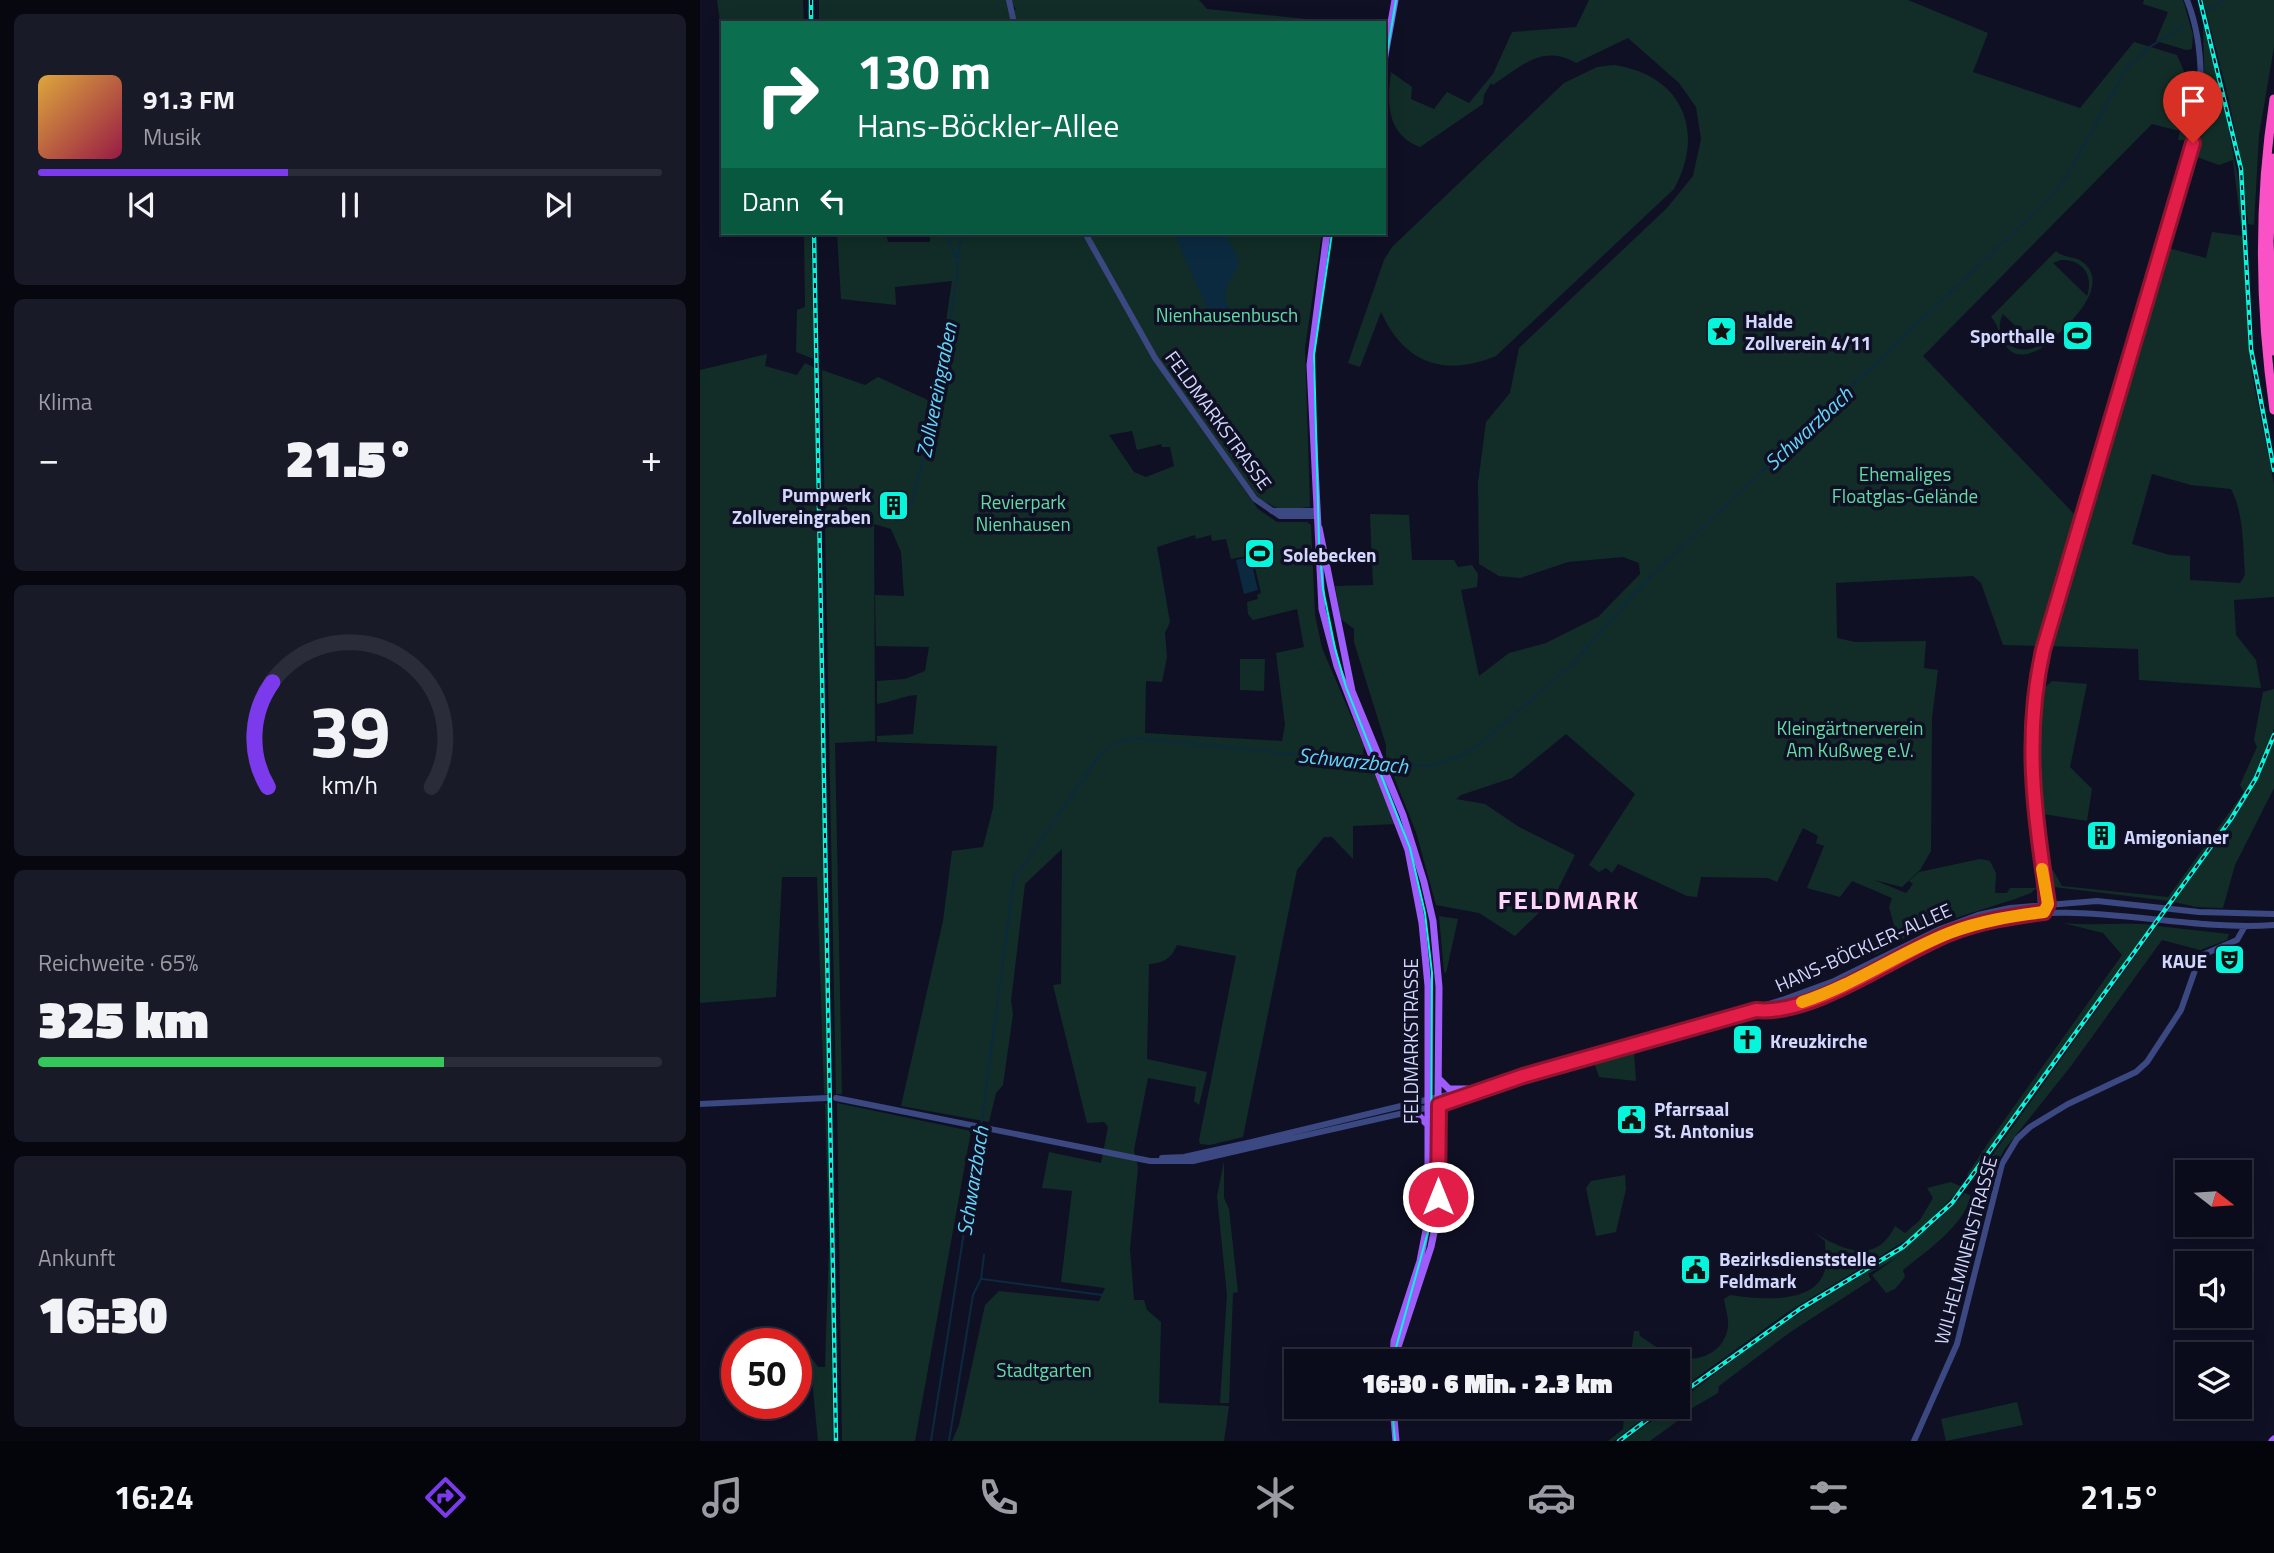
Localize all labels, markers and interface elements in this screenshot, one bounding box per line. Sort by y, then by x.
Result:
text: 130 m [857,33,991,108]
icon: right [742,49,833,140]
pin [2163,71,2223,143]
text: 91.3 FM [143,80,235,119]
icon: arrive [2174,82,2212,120]
text: Hans-Böckler-Allee [857,101,1119,149]
text: Musik [143,119,201,154]
text: Dann [742,182,800,221]
icon: left [814,182,852,220]
icon: previous [123,186,161,224]
icon: pause [331,186,369,224]
icon: next [539,186,577,224]
park label: Nienhausenbusch [1156,300,1298,329]
place label: Halde Zollverein 4/11 [1745,306,1871,357]
place icon: Halde Zollverein 4/11 [1705,314,1739,348]
sports icon: Sporthalle [2061,318,2095,352]
water label: Zollvereingraben [907,319,965,460]
place label: Sporthalle [1970,321,2055,350]
street label: FELDMARKSTRASSE [1159,344,1279,496]
water label: Schwarzbach [1757,378,1860,477]
text: Klima [38,384,92,419]
text: 21.5° [285,418,415,497]
text: − [38,429,59,487]
text: + [641,429,662,487]
park label: Ehemaliges Floatglas-Gelände [1832,459,1978,510]
place label: Pumpwerk Zollvereingraben [732,480,871,531]
park label: Revierpark Nienhausen [975,487,1071,538]
building icon: Pumpwerk Zollvereingraben [877,488,911,522]
sports icon: Solebecken [1243,537,1277,571]
place label: Solebecken [1283,540,1377,569]
text: 39 [309,675,391,785]
park label: Kleingärtnerverein Am Kußweg e.V. [1777,713,1923,764]
water label: Schwarzbach [1296,738,1410,782]
text: km/h [322,765,378,803]
building icon: Amigonianer [2084,819,2118,853]
place label: Amigonianer [2124,822,2229,851]
district label: FELDMARK [1498,880,1640,919]
street label: HANS-BÖCKLER-ALLEE [1770,895,1956,999]
theatre icon: KAUE [2213,943,2247,977]
text: Reichweite · 65% [38,945,198,980]
place label: KAUE [2161,946,2207,975]
street label: FELDMARKSTRASSE [1396,958,1425,1124]
text: 325 km [38,979,209,1058]
church icon: Kreuzkirche [1730,1023,1764,1057]
place label: Kreuzkirche [1770,1026,1868,1055]
place label: Pfarrsaal St. Antonius [1654,1094,1754,1145]
public building icon: Pfarrsaal St. Antonius [1614,1102,1648,1136]
water label: Schwarzbach [948,1123,997,1238]
street label: WILHELMINENSTRASSE [1926,1153,2004,1347]
position arrow [1401,1160,1475,1234]
north arrow [2175,1160,2252,1237]
map controls [2175,1160,2252,1419]
text: Ankunft [38,1240,115,1275]
place label: Bezirksdienststelle Feldmark [1719,1244,1877,1295]
button: sound [2175,1251,2252,1328]
public building icon: Bezirksdienststelle Feldmark [1679,1252,1713,1286]
text: 16:30 [38,1274,167,1353]
speed limit sign: 50 [721,1328,812,1419]
button: layers [2175,1342,2252,1419]
park label: Stadtgarten [996,1355,1092,1384]
text: 16:30 · 6 Min. · 2.3 km [1362,1364,1612,1403]
text: 16:24 [114,1473,194,1521]
icon: directions [421,1473,470,1522]
icon: music [698,1473,747,1522]
icon: phone [974,1473,1023,1522]
icon: climate [1251,1473,1300,1522]
icon: car [1527,1473,1576,1522]
icon: filters [1804,1473,1853,1522]
text: 21.5° [2080,1473,2160,1521]

